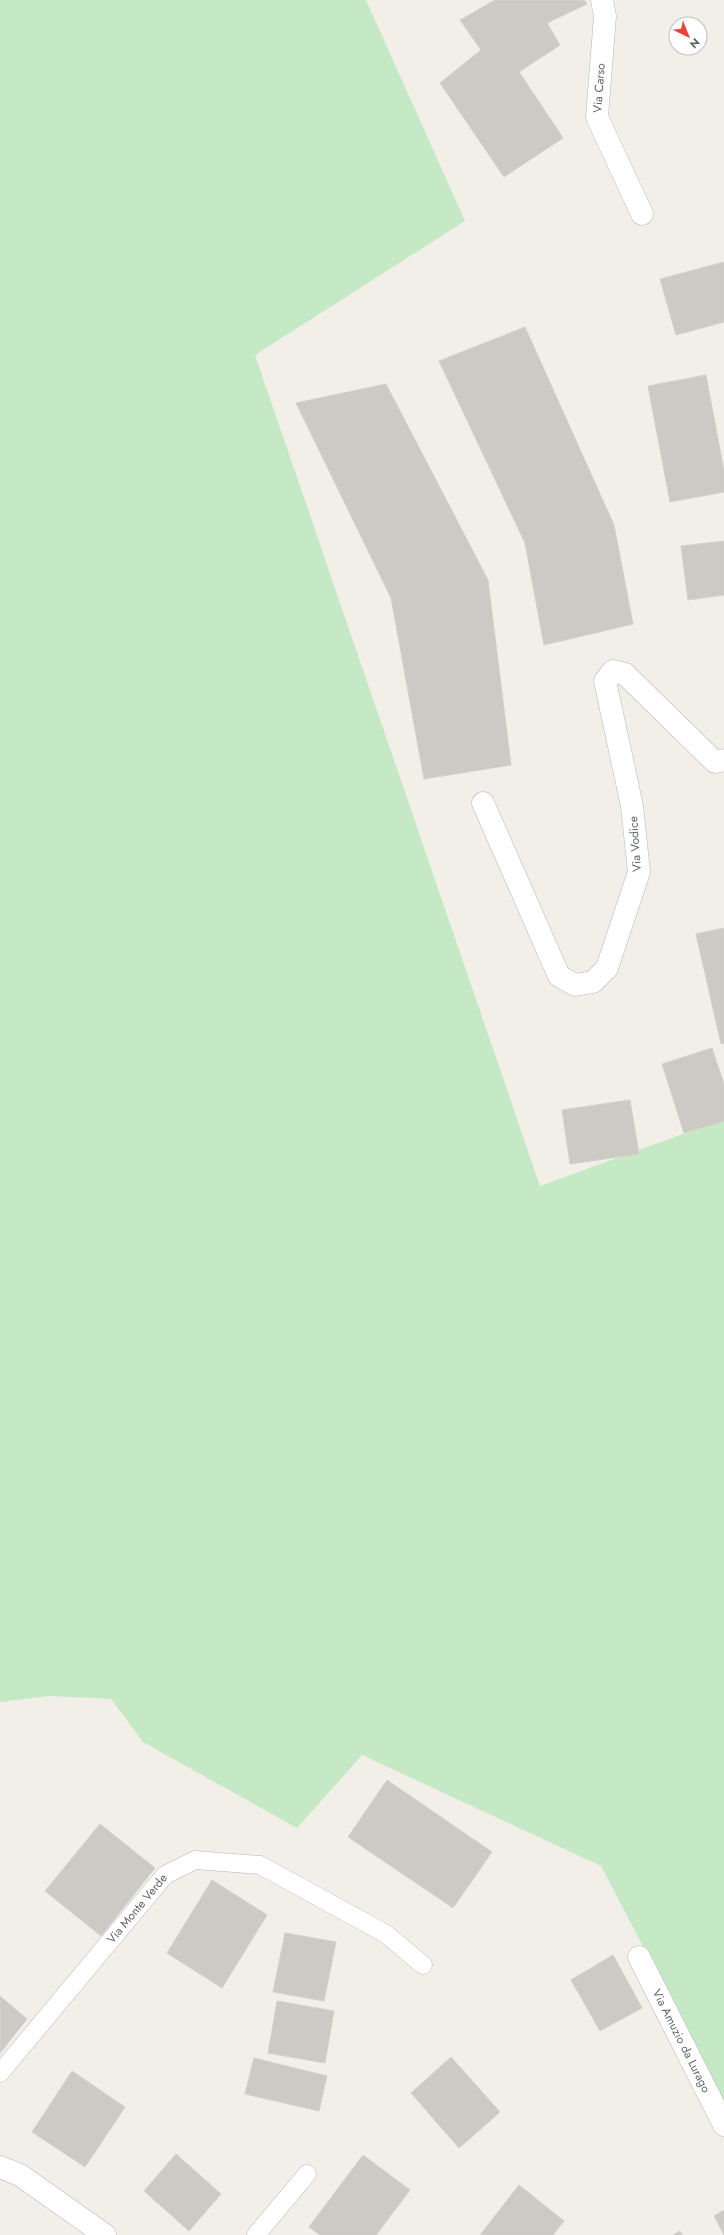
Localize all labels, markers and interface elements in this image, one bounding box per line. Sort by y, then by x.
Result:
north arrow [668,16,708,56]
text: N [686,34,703,52]
street label: Via Carso [588,62,610,114]
street label: Via Vodice [624,816,646,872]
street label: Via Monte Verde [103,1870,171,1947]
street label: Via Amuzio da Lurago [648,1986,715,2096]

